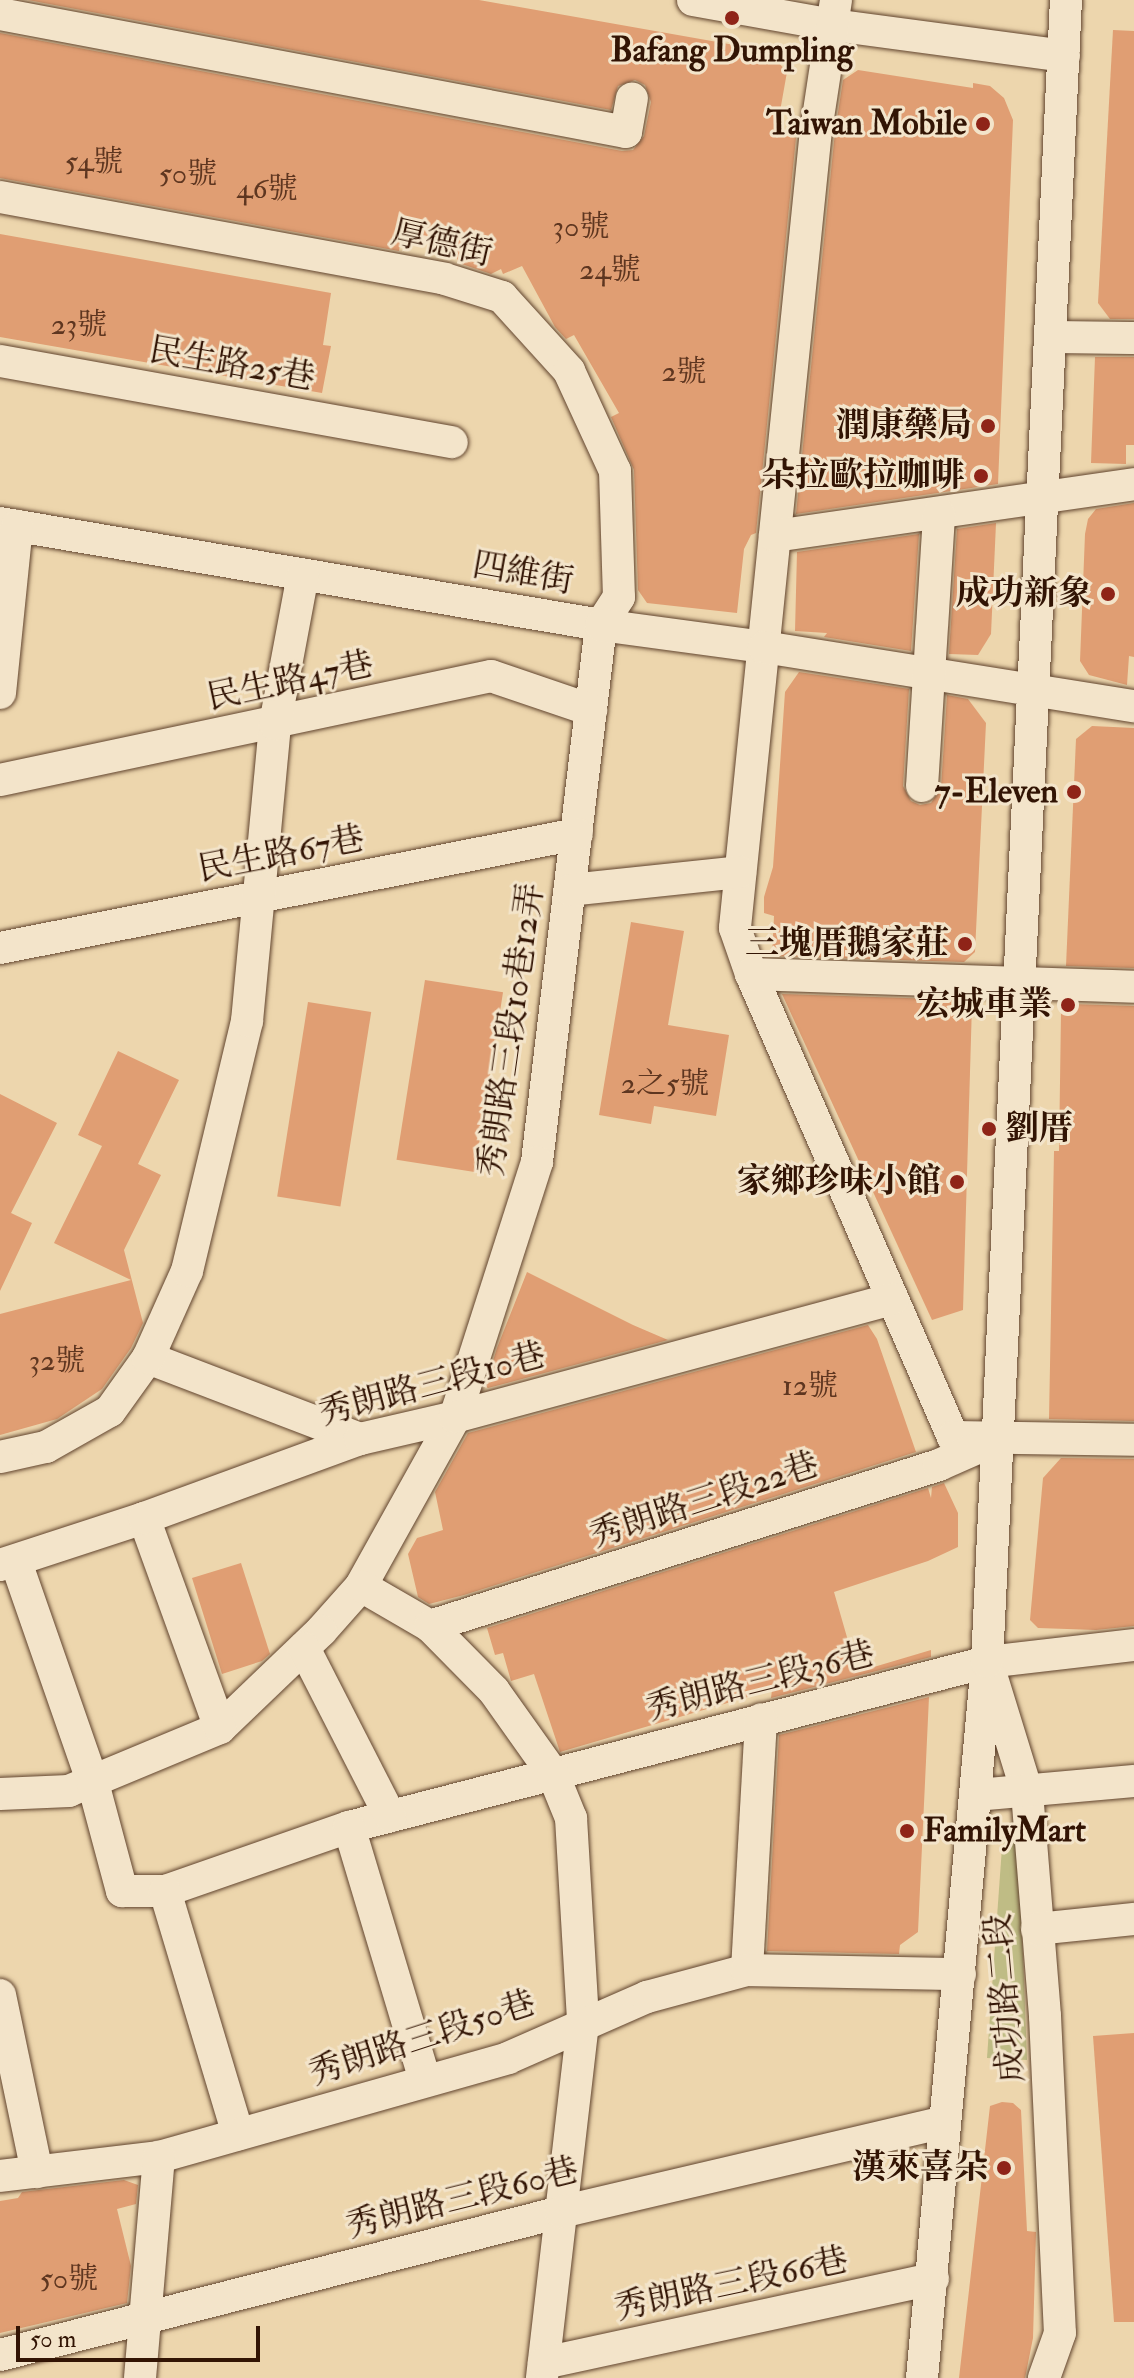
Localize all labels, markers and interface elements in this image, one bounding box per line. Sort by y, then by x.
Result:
marker: Bafang Dumpling [723,9,741,27]
place label: Bafang Dumpling [610,31,854,71]
place label: Taiwan Mobile [766,104,967,144]
marker: Taiwan Mobile [974,115,992,133]
house number: 54號 [65,144,123,180]
house number: 50號 [159,156,217,192]
house number: 46號 [236,171,298,207]
house number: 30號 [553,209,609,245]
street label: 厚德街 [388,212,496,274]
house number: 24號 [579,252,641,288]
house number: 23號 [51,307,107,343]
street label: 民生路25巷 [146,329,318,399]
house number: 2號 [661,354,707,390]
place label: 潤康藥局 [836,406,972,446]
marker: 潤康藥局 [979,417,997,435]
place label: 朵拉歐拉咖啡 [761,456,965,496]
marker: 朵拉歐拉咖啡 [972,467,990,485]
street label: 四維街 [469,544,577,602]
place label: 成功新象 [956,574,1092,614]
marker: 成功新象 [1099,585,1117,603]
street label: 民生路47巷 [203,643,377,719]
place label: 7-Eleven [935,772,1058,812]
marker: 7-Eleven [1065,783,1083,801]
street label: 民生路67巷 [194,818,368,890]
street label: 秀朗路三段10巷12弄 [470,880,552,1180]
place label: 三塊厝鵝家莊 [745,924,949,964]
marker: 三塊厝鵝家莊 [956,935,974,953]
place label: 宏城車業 [916,985,1052,1025]
marker: 宏城車業 [1059,996,1077,1014]
house number: 2之5號 [621,1066,709,1102]
place label: 劉厝 [1005,1109,1073,1149]
marker: 劉厝 [980,1120,998,1138]
place label: 家鄉珍味小館 [737,1162,941,1202]
marker: 家鄉珍味小館 [948,1173,966,1191]
street label: 秀朗路三段10巷 [314,1334,550,1434]
house number: 32號 [29,1343,85,1379]
house number: 12號 [782,1368,838,1404]
street label: 秀朗路三段22巷 [584,1444,824,1556]
street label: 秀朗路三段36巷 [641,1633,879,1729]
place label: FamilyMart [923,1811,1086,1851]
marker: FamilyMart [898,1822,916,1840]
street label: 成功路二段 [977,1912,1033,2084]
street label: 秀朗路三段50巷 [303,1982,541,2094]
place label: 漢來喜朵 [852,2148,988,2188]
street label: 秀朗路三段60巷 [341,2149,583,2247]
marker: 漢來喜朵 [995,2159,1013,2177]
street label: 秀朗路三段66巷 [610,2239,852,2329]
house number: 50號 [40,2261,98,2297]
scale bar [20,2310,264,2360]
text: 50 m [30,2324,76,2355]

